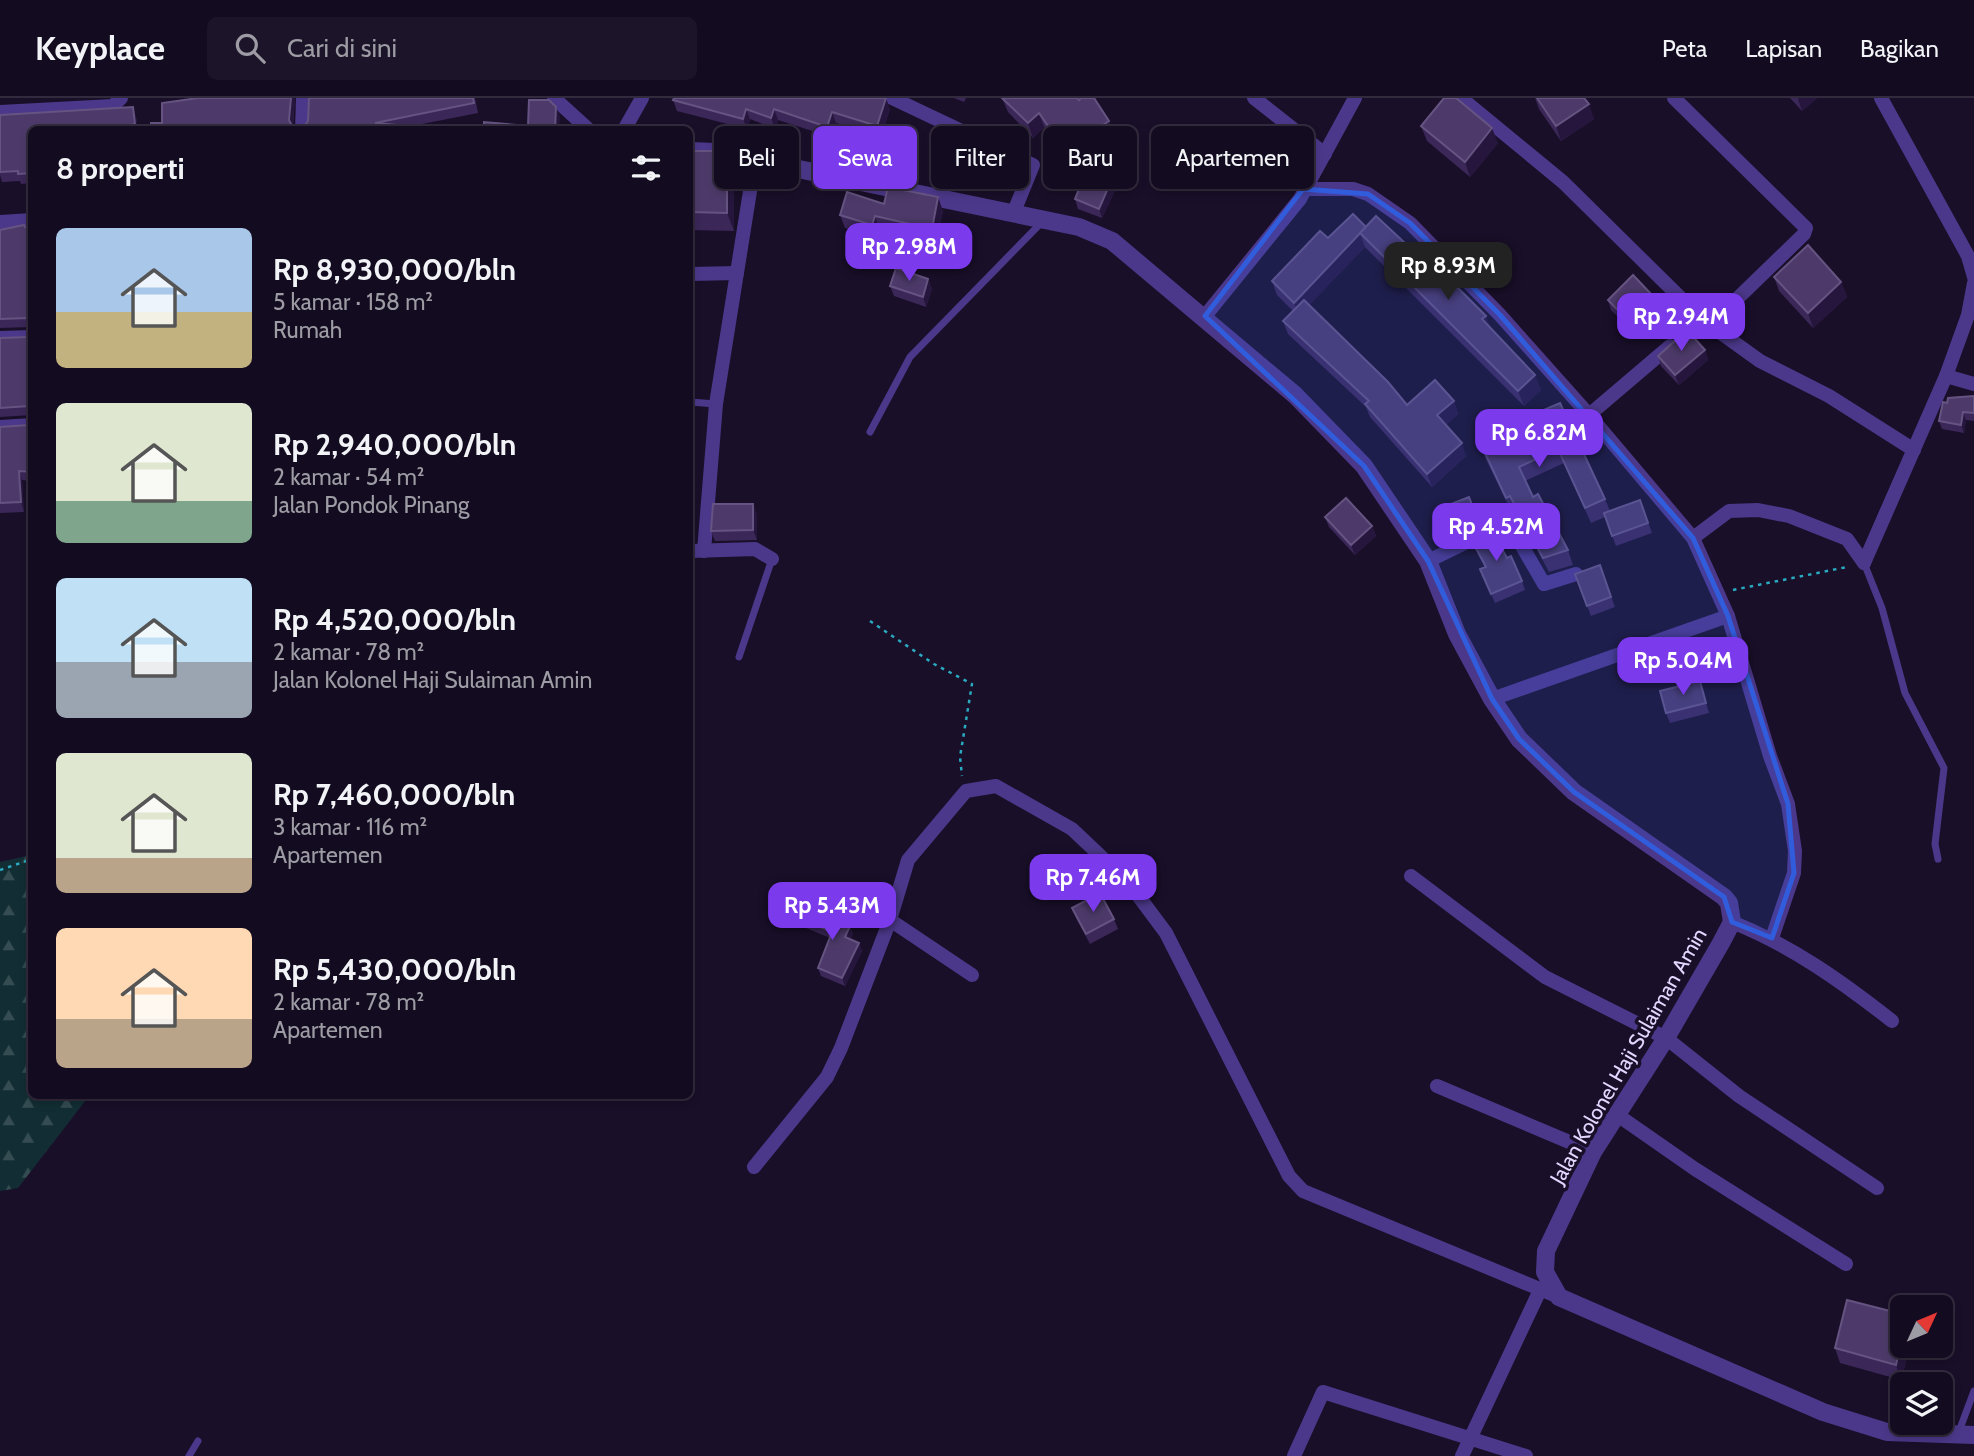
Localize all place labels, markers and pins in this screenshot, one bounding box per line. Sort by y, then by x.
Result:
pin: Rp 2.98M [837,223,981,283]
pin: Rp 8.93M [1376,242,1520,302]
pin: Rp 2.94M [1609,294,1753,353]
pin: Rp 6.82M [1467,410,1611,469]
pin: Rp 4.52M [1424,504,1568,563]
pin: Rp 5.04M [1611,638,1755,697]
pin: Rp 7.46M [1021,854,1165,914]
pin: Rp 5.43M [760,882,904,942]

